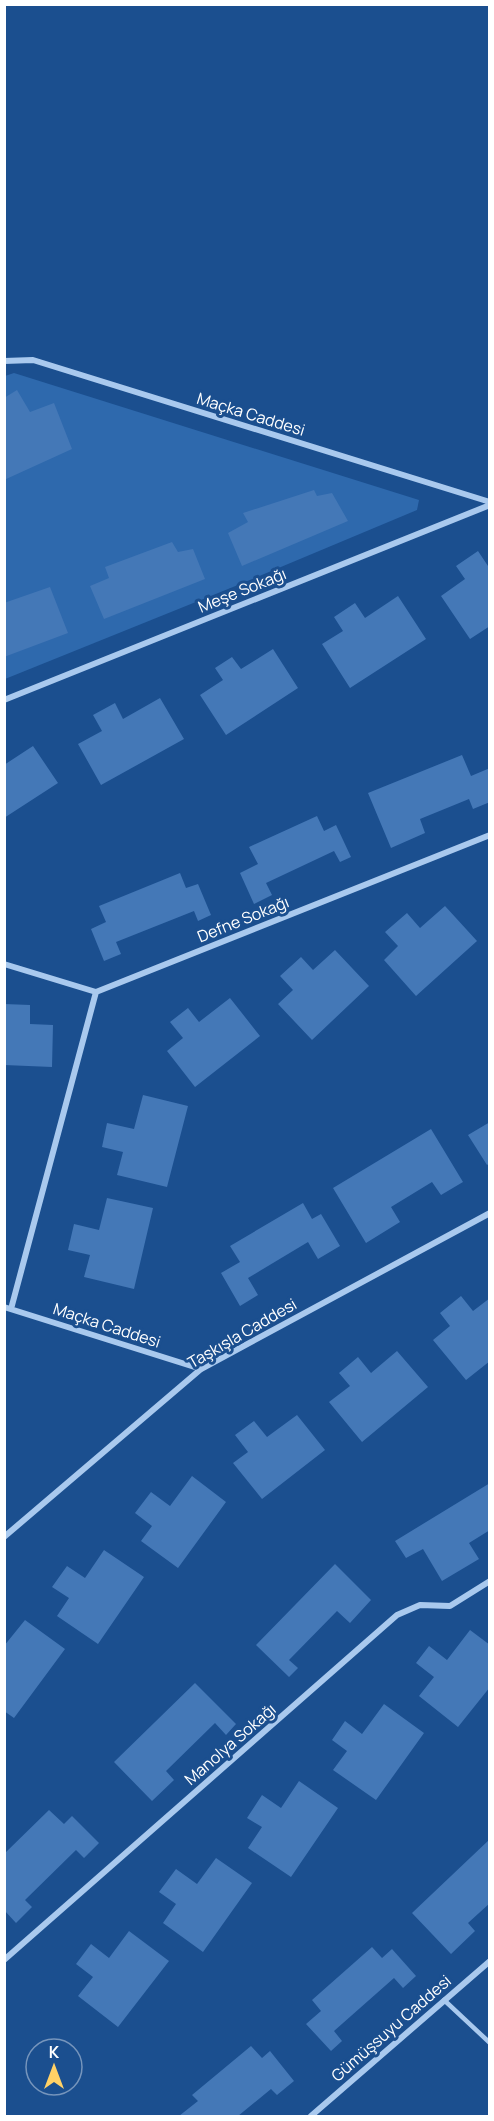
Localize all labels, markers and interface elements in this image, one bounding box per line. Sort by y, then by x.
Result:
street label: Maçka Caddesi [194,387,308,441]
street label: Meşe Sokağı [195,562,289,618]
street label: Defne Sokağı [194,891,292,947]
street label: Taşkışla Caddesi [184,1293,300,1373]
street label: Maçka Caddesi [50,1297,164,1353]
street label: Manolya Sokağı [180,1698,280,1790]
street label: Gümüşsuyu Caddesi [326,1970,456,2086]
north arrow [24,2037,84,2097]
text: K [49,2041,60,2063]

